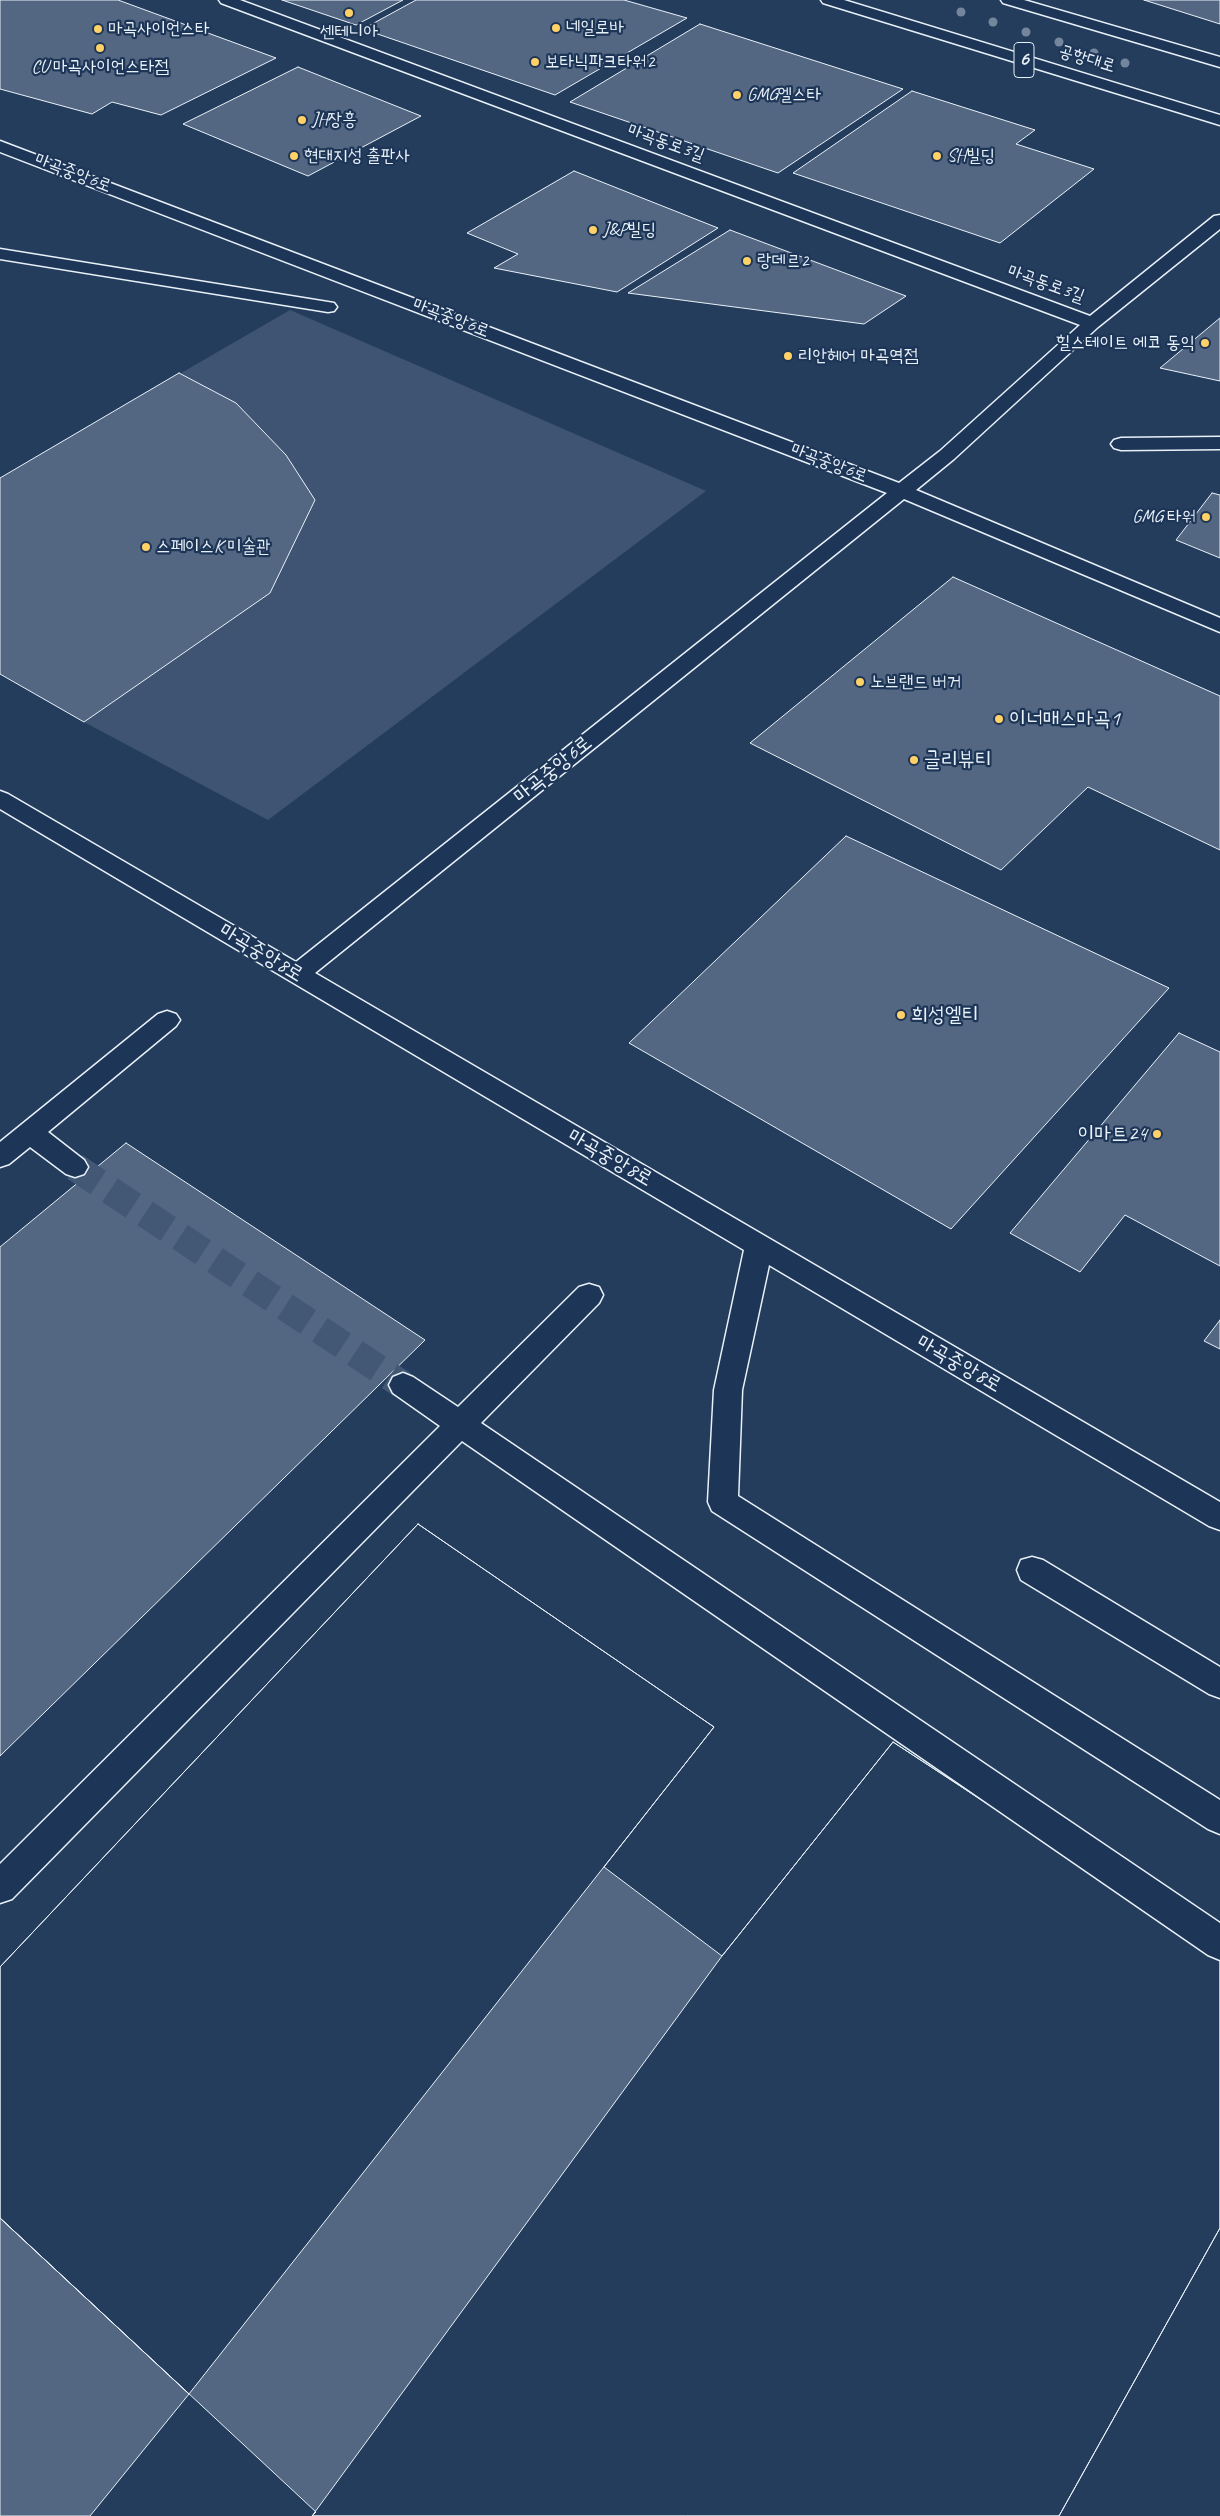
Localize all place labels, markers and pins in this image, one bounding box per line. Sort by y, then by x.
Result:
marker: 센테니아 [343,7,355,19]
place label: 네일로바 [566,17,624,39]
place label: 마곡사이언스타 [108,18,209,40]
place label: 센테니아 [320,21,378,43]
marker: 네일로바 [550,22,562,34]
marker: 마곡사이언스타 [92,23,104,35]
marker: CU 마곡사이언스타점 [94,42,106,54]
place label: 보타닉파크타워2 [545,51,654,73]
place label: CU 마곡사이언스타점 [31,56,169,78]
marker: 보타닉파크타워2 [529,56,541,68]
place label: GMG엘스타 [747,84,821,106]
marker: GMG엘스타 [731,89,743,101]
place label: JH장흥 [312,109,357,131]
marker: JH장흥 [296,114,308,126]
place label: 현대지성 출판사 [304,145,410,167]
place label: SH빌딩 [947,145,995,167]
marker: 현대지성 출판사 [288,150,300,162]
marker: SH빌딩 [931,150,943,162]
place label: J&P빌딩 [603,219,656,241]
marker: J&P빌딩 [587,224,599,236]
place label: 랑데르2 [757,250,809,272]
marker: 랑데르2 [741,255,753,267]
place label: 힐스테이트 에코 동익 [1056,332,1195,354]
marker: 힐스테이트 에코 동익 [1199,337,1211,349]
place label: 리안헤어 마곡역점 [798,345,918,367]
marker: 리안헤어 마곡역점 [782,350,794,362]
place label: GMG 타워 [1132,506,1196,528]
marker: GMG 타워 [1200,511,1212,523]
place label: 스페이스K 미술관 [156,536,271,558]
marker: 스페이스K 미술관 [140,541,152,553]
place label: 노브랜드 버거 [870,671,961,693]
marker: 노브랜드 버거 [854,676,866,688]
place label: 이너매스마곡1 [1009,706,1120,732]
marker: 이너매스마곡1 [993,713,1005,725]
place label: 글리뷰티 [924,747,992,773]
marker: 글리뷰티 [908,754,920,766]
place label: 희성엘티 [911,1002,979,1028]
marker: 희성엘티 [895,1009,907,1021]
place label: 이마트24 [1077,1121,1147,1147]
marker: 이마트24 [1151,1128,1163,1140]

